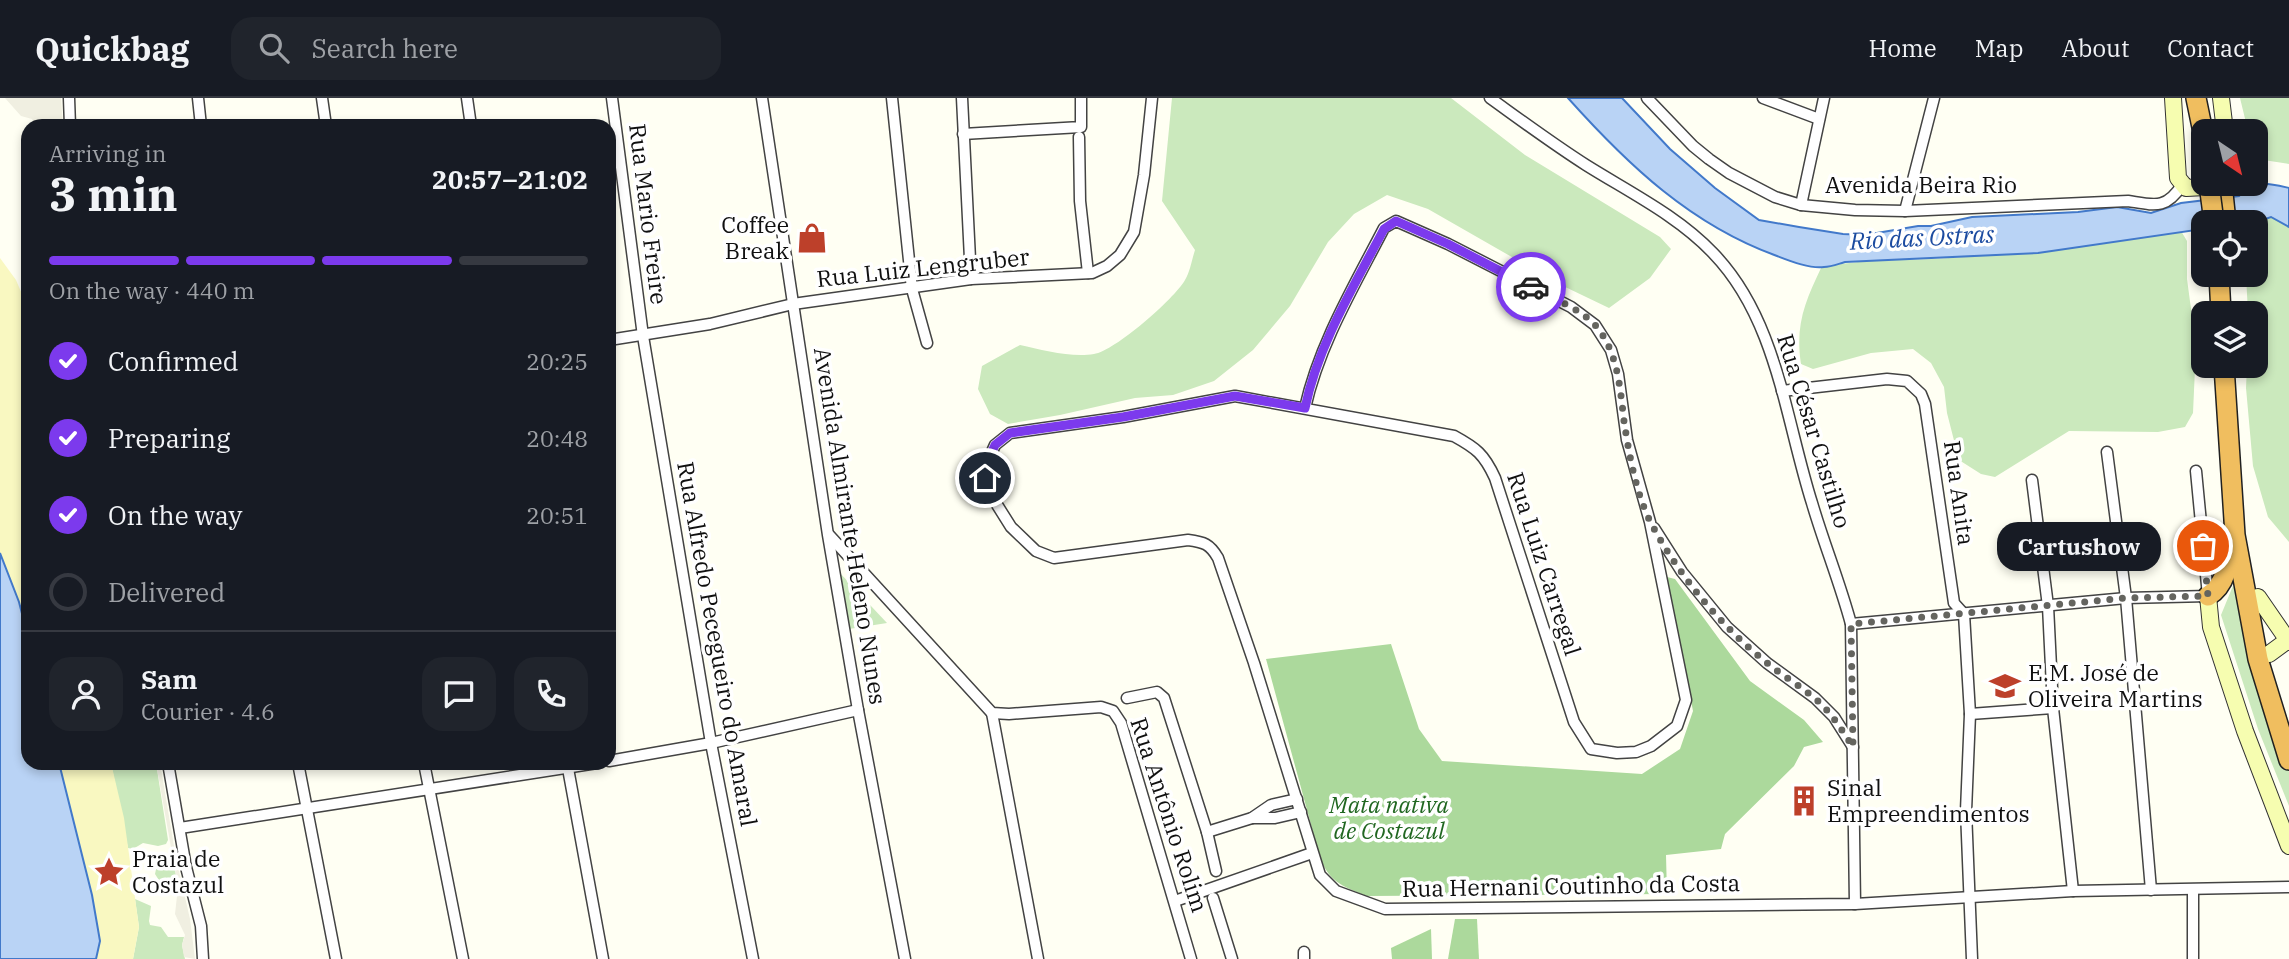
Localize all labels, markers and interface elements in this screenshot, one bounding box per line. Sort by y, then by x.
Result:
search box [231,17,721,80]
text: Quickbag [35,27,189,70]
icon: search [255,29,293,67]
text: Search here [311,31,458,65]
text: Home [1869,32,1937,64]
text: Map [1975,32,2023,64]
text: About [2061,32,2129,64]
text: Contact [2167,32,2254,64]
north arrow [2191,119,2268,196]
map controls [2191,119,2268,378]
street label: Rua Mario Freire [623,122,675,306]
text: Arriving in [49,138,166,168]
text: 20:57–21:02 [432,162,588,196]
text: 3 min [49,164,178,224]
street label: Avenida Beira Rio [1825,169,2017,199]
place label: Coffee Break [721,209,790,265]
button: locate [2191,210,2268,287]
water label: Rio das Ostras [1848,217,1995,257]
shop icon: Coffee Break [795,221,829,255]
street label: Rua Luiz Lengruber [815,241,1031,293]
courier [1496,252,1566,322]
icon: car [1512,268,1550,306]
text: On the way · 440 m [49,275,255,305]
button: layers [2191,301,2268,378]
street label: Rua César Castilho [1771,330,1859,532]
icon: check [49,342,87,380]
text: Confirmed [108,344,239,378]
street label: Avenida Almirante Heleno Nunes [808,345,894,707]
text: 20:25 [526,346,588,376]
icon: check [49,419,87,457]
text: Preparing [108,421,230,455]
text: 20:48 [526,423,588,453]
street label: Rua Anita [1938,438,1982,547]
pin [955,448,1015,508]
street label: Rua Alfredo Pecegueiro do Amaral [671,459,765,829]
icon: home [966,459,1004,497]
street label: Rua Luiz Carregal [1501,468,1589,659]
icon: check [49,496,87,534]
text: On the way [108,498,242,532]
text: 20:51 [526,500,588,530]
pin [2173,516,2233,576]
callout: Cartushow [1996,522,2161,570]
icon: bag [2184,527,2222,565]
text: Cartushow [2018,531,2140,561]
text: Delivered [108,575,225,609]
button: person [49,657,123,731]
button: chat [422,657,496,731]
button: phone [514,657,588,731]
place label: E.M. José de Oliveira Martins [2028,657,2203,713]
text: Sam [141,662,197,696]
school or university icon: E.M. José de Oliveira Martins [1988,669,2022,703]
text: Courier · 4.6 [141,696,275,726]
street label: Rua Antônio Rolim [1124,713,1216,916]
place label: Sinal Empreendimentos [1827,772,2030,828]
building icon: Sinal Empreendimentos [1787,784,1821,818]
park label: Mata nativa de Costazul [1328,789,1449,845]
place label: Praia de Costazul [132,843,224,899]
place icon: Praia de Costazul [92,855,126,889]
street label: Rua Hernani Coutinho da Costa [1401,867,1740,903]

